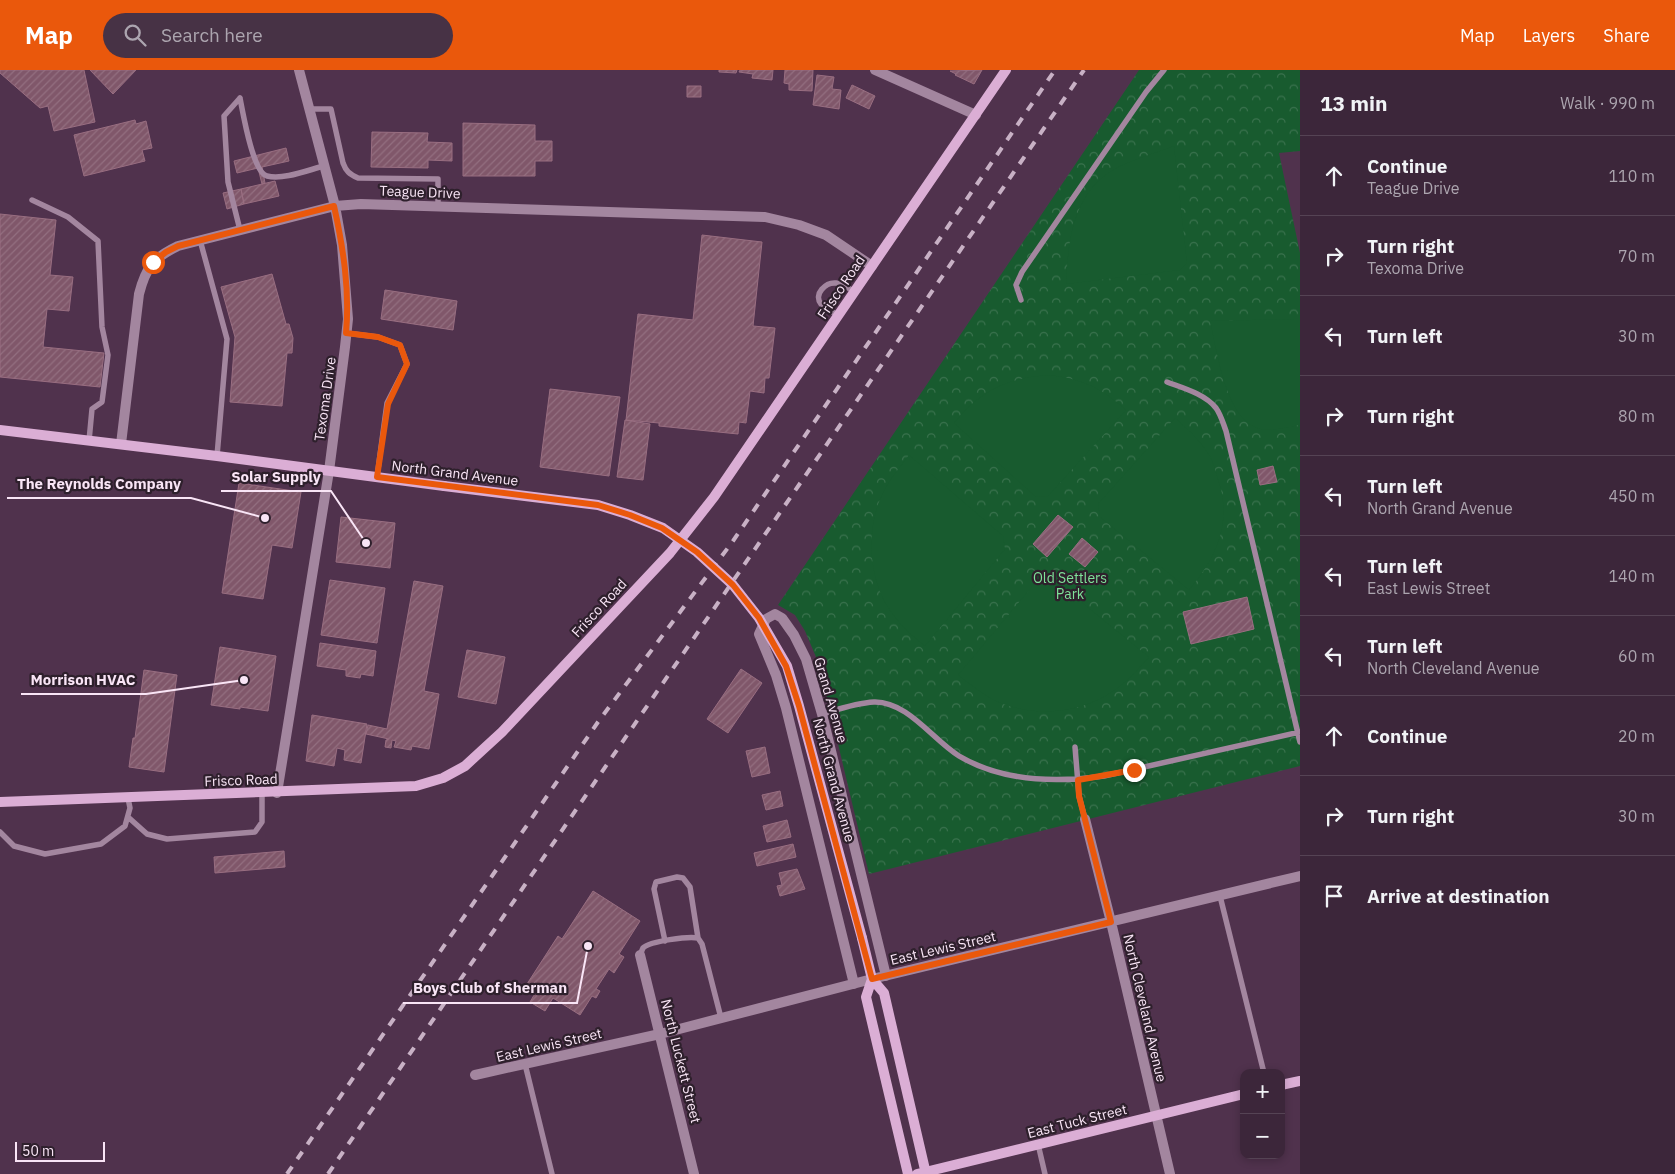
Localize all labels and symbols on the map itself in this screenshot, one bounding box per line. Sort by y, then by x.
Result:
street label: Teague Drive [379,182,461,202]
route start [142,251,165,274]
street label: Frisco Road [813,252,869,322]
street label: Texoma Drive [310,355,340,442]
street label: North Grand Avenue [391,456,520,490]
callout: Solar Supply [221,461,331,491]
text: Solar Supply [231,467,321,486]
callout: The Reynolds Company [7,468,191,498]
text: The Reynolds Company [17,474,181,493]
park label: Old Settlers Park [1033,569,1107,603]
street label: Frisco Road [567,575,631,641]
street label: Grand Avenue [810,655,852,745]
callout: Morrison HVAC [21,664,146,694]
text: Morrison HVAC [30,670,136,689]
street label: North Grand Avenue [809,716,859,844]
route end [1123,759,1146,782]
street label: Frisco Road [204,770,278,790]
street label: East Lewis Street [888,927,998,969]
street label: North Cleveland Avenue [1119,932,1171,1084]
callout: Boys Club of Sherman [403,973,577,1003]
text: Boys Club of Sherman [413,978,567,997]
street label: North Luckett Street [657,997,705,1125]
street label: East Lewis Street [494,1024,604,1066]
street label: East Tuck Street [1025,1100,1129,1142]
scale bar [15,1139,105,1162]

